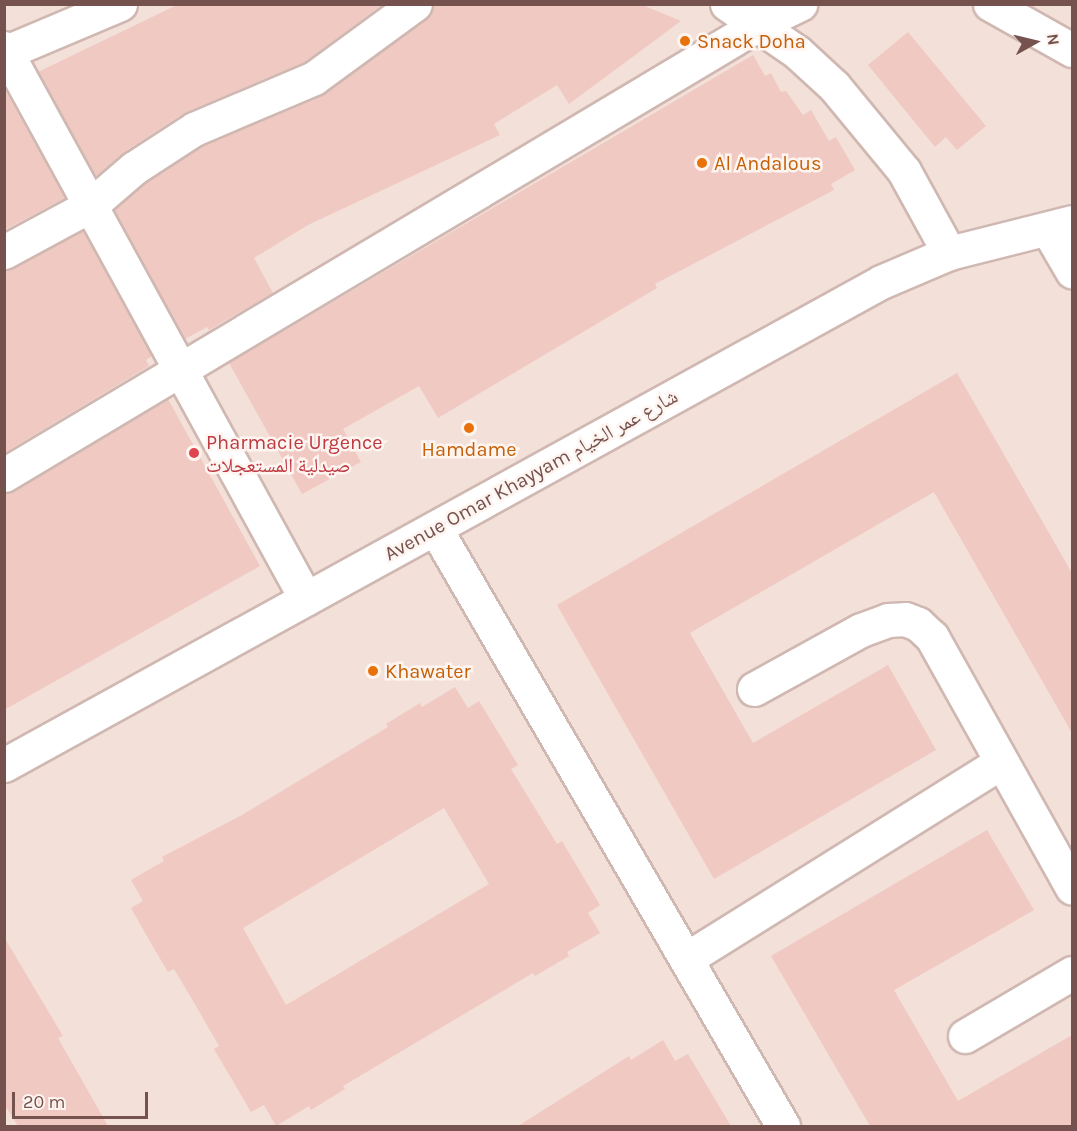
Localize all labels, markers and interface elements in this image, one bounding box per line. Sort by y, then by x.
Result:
north arrow [1005,12,1065,72]
place label: Snack Doha [697,29,806,53]
text: N [1043,32,1064,46]
marker: Snack Doha [678,34,692,48]
place label: Al Andalous [714,151,821,175]
marker: Al Andalous [695,156,709,170]
street label: Avenue Omar Khayyam شارع عمر الخيام [380,384,682,566]
marker: Hamdame [462,421,476,435]
place label: Pharmacie Urgence صيدلية المستعجلات [206,430,383,477]
place label: Hamdame [422,437,516,461]
marker: Pharmacie Urgence صيدلية المستعجلات [187,446,201,460]
place label: Khawater [385,659,471,683]
marker: Khawater [366,664,380,678]
scale bar [15,1080,152,1118]
text: 20 m [23,1091,65,1113]

